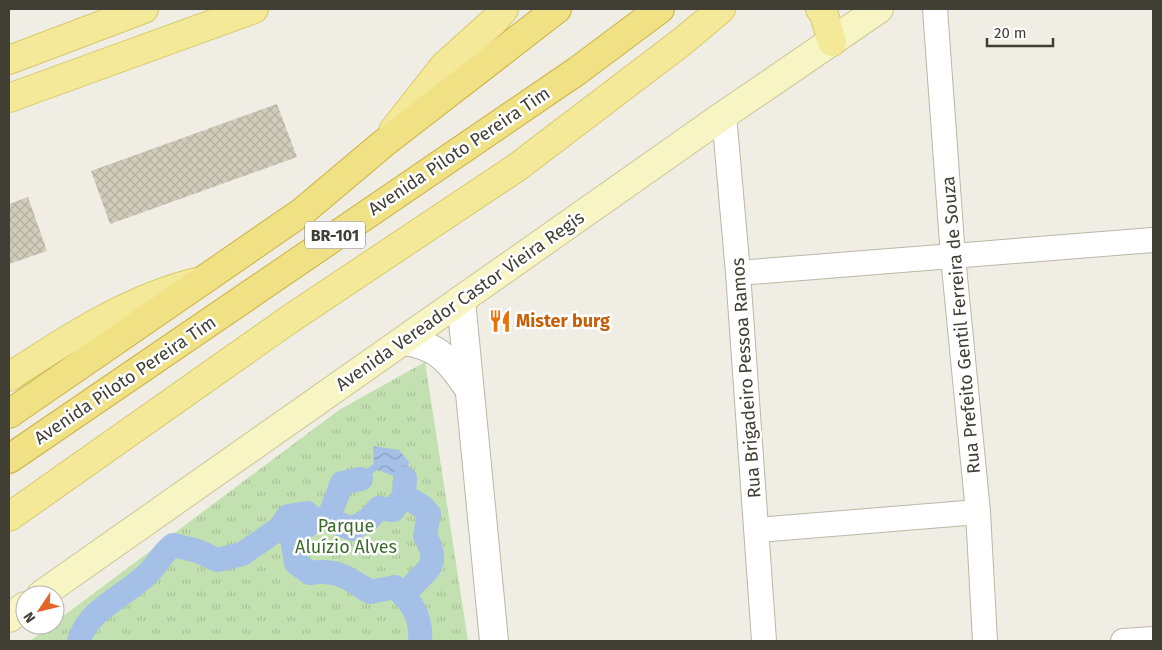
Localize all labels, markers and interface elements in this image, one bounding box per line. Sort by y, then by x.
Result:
scale bar [987,15,1053,47]
text: 20 m [994,24,1027,42]
street label: Avenida Piloto Pereira Tim [364,82,554,220]
street label: Rua Prefeito Gentil Ferreira de Souza [937,175,985,475]
street label: Avenida Vereador Castor Vieira Regis [331,206,589,396]
road number: BR-101 [305,222,365,248]
street label: Rua Brigadeiro Pessoa Ramos [727,257,765,499]
restaurant icon: Mister burg [487,308,513,334]
place label: Mister burg [516,310,610,332]
street label: Avenida Piloto Pereira Tim [30,311,220,449]
park label: Parque Aluízio Alves [295,515,397,558]
north arrow [15,585,65,635]
text: N [20,608,39,626]

